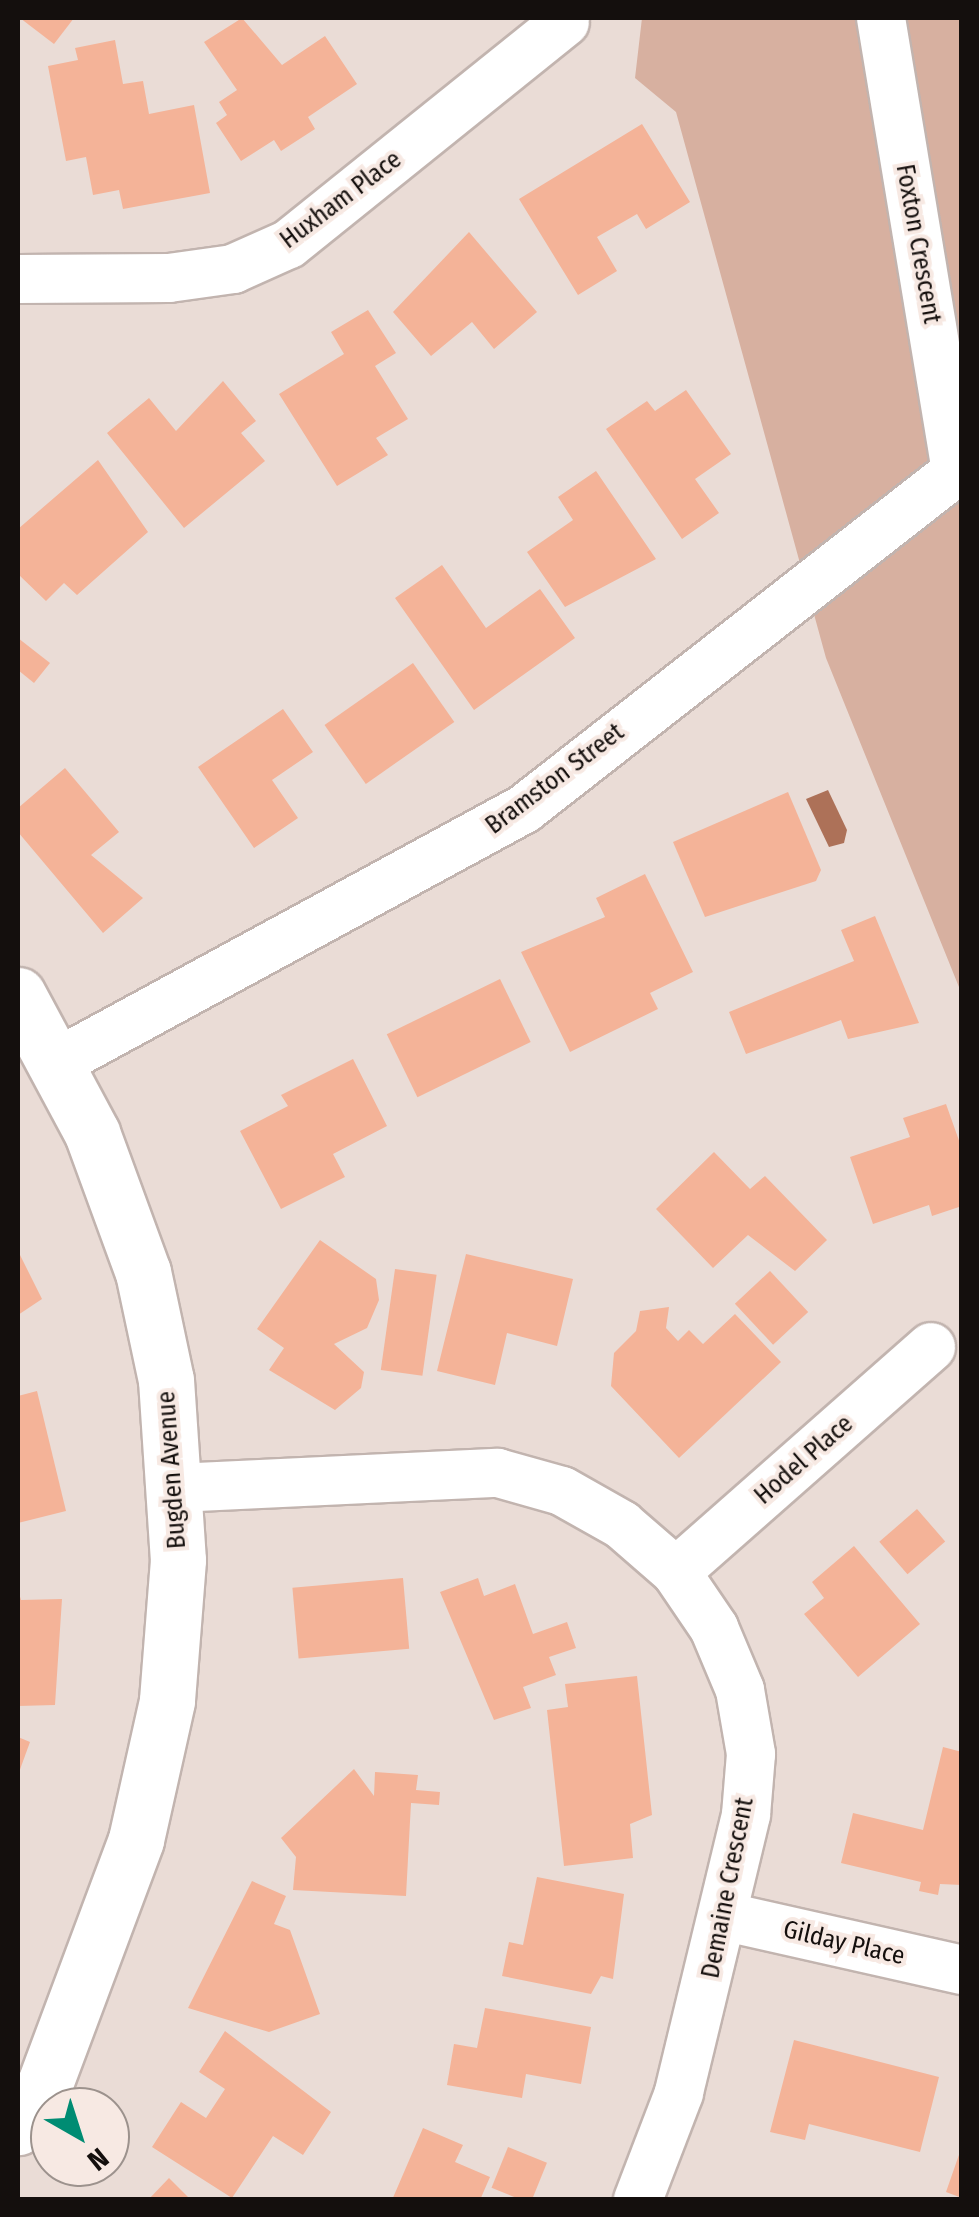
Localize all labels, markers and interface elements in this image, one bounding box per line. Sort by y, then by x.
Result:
street label: Huxham Place [275,145,407,255]
street label: Foxton Crescent [889,162,947,326]
street label: Bramston Street [480,717,630,841]
street label: Bugden Avenue [152,1390,192,1550]
street label: Hodel Place [749,1409,859,1511]
street label: Demaine Crescent [696,1795,760,1981]
street label: Gilday Place [780,1914,908,1972]
north arrow [30,2087,130,2187]
text: N [81,2141,115,2177]

